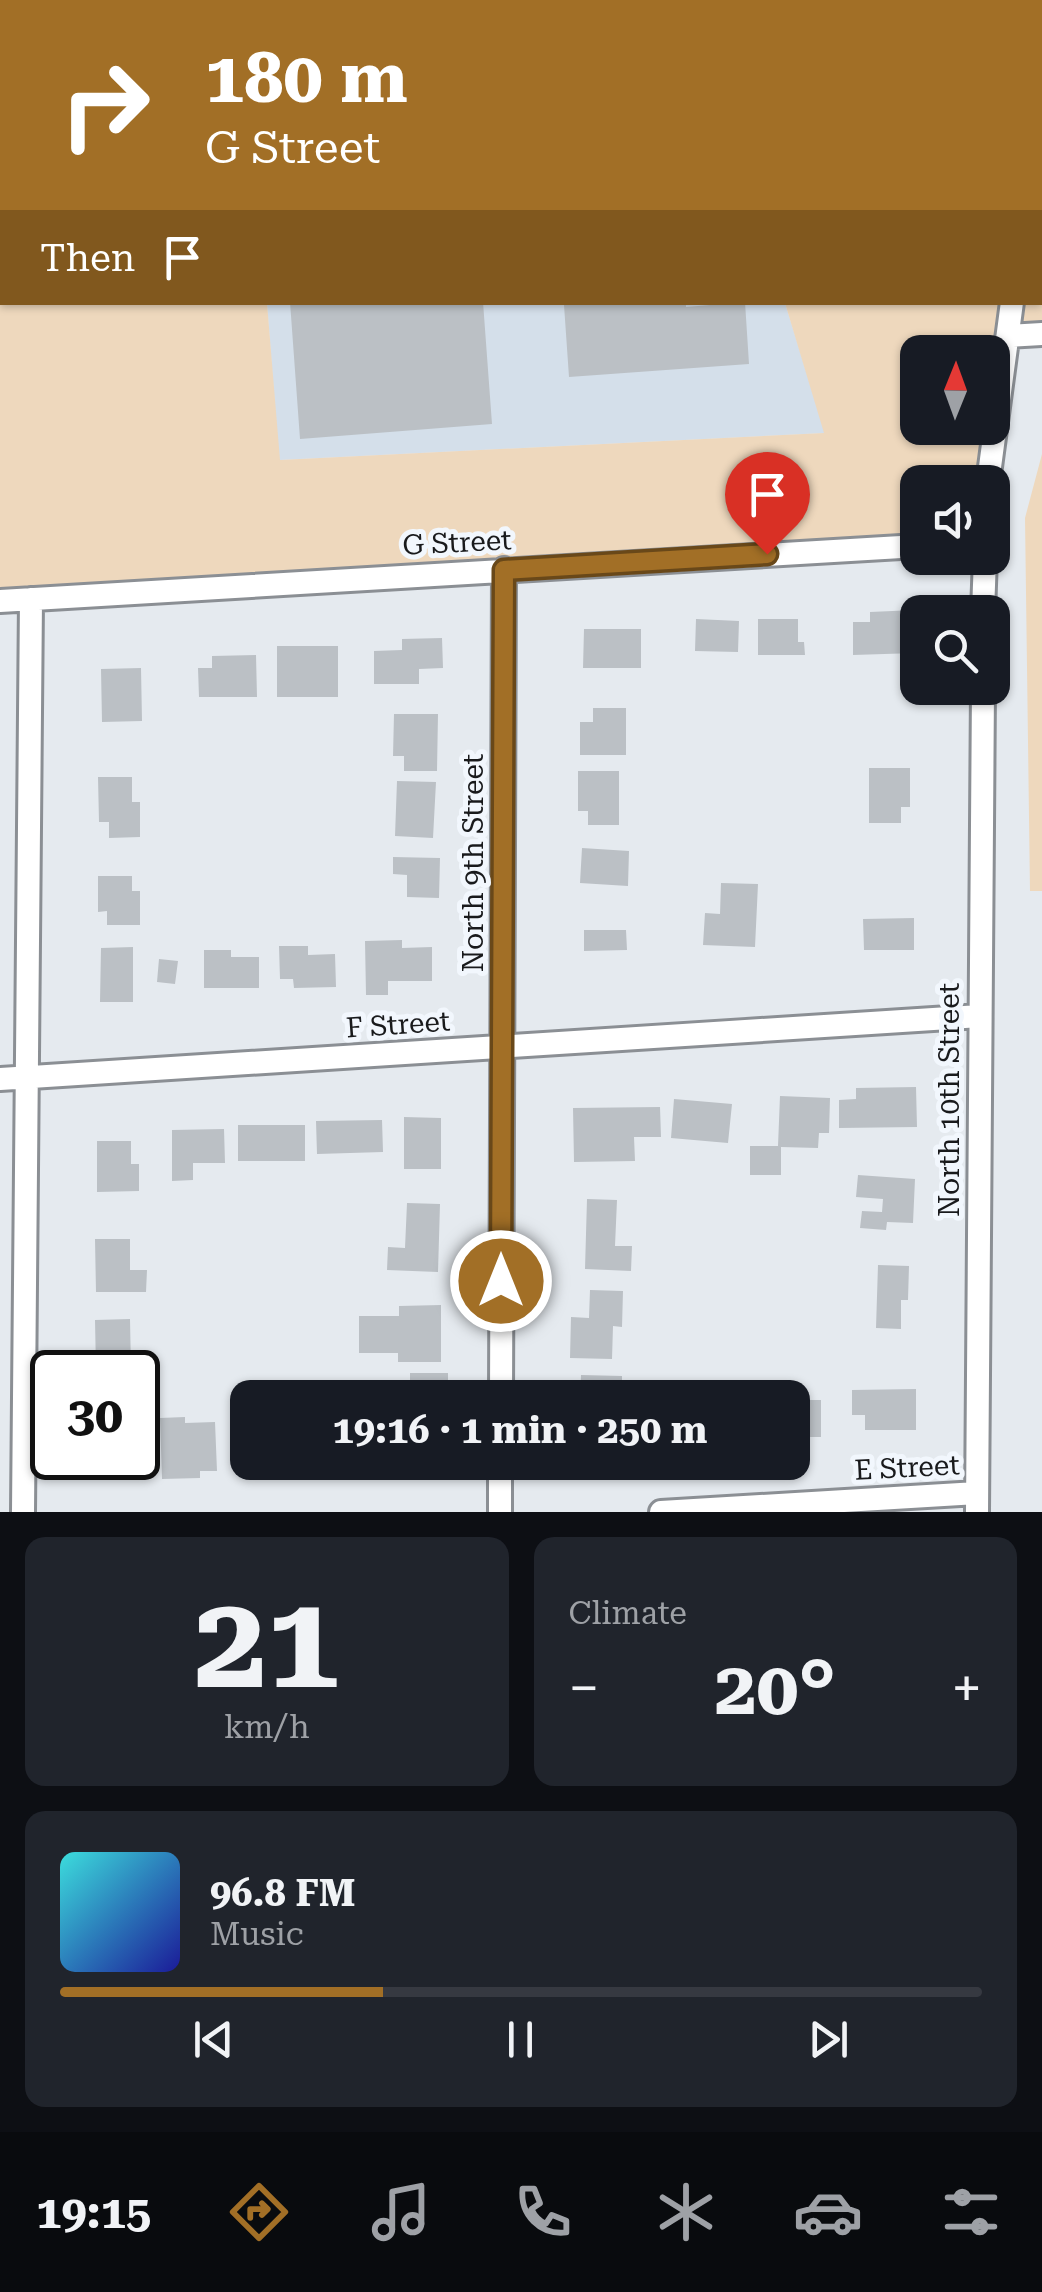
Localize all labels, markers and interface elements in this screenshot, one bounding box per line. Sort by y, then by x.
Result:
text: 180 m [205,37,408,119]
icon: right [40,40,170,170]
text: G Street [205,121,380,174]
icon: arrive [155,230,210,285]
text: Then [40,236,135,280]
north arrow [900,335,1010,445]
map controls [900,335,1010,705]
pin [725,452,810,555]
button: sound [900,465,1010,575]
icon: arrive [740,467,795,522]
street label: G Street [402,523,512,562]
button: search [900,595,1010,705]
street label: North 9th Street [457,754,490,972]
street label: North 10th Street [933,983,966,1217]
street label: F Street [345,1004,451,1045]
position arrow [449,1229,553,1333]
speed limit sign: 30 [30,1350,160,1480]
text: 19:16 · 1 min · 250 m [333,1408,707,1452]
street label: E Street [854,1448,960,1487]
text: 21 [194,1566,340,1719]
text: Climate [569,1594,687,1632]
text: 20° [715,1644,836,1732]
text: − [569,1656,599,1720]
text: + [951,1656,982,1720]
text: km/h [224,1708,310,1746]
text: 96.8 FM [210,1871,356,1915]
text: Music [210,1915,304,1953]
icon: previous [186,2012,241,2067]
icon: pause [493,2012,548,2067]
icon: next [801,2012,856,2067]
icon: directions [224,2177,294,2247]
icon: music [366,2177,436,2247]
icon: phone [508,2177,578,2247]
icon: climate [651,2177,721,2247]
icon: car [793,2177,863,2247]
icon: filters [936,2177,1006,2247]
text: 19:15 [36,2186,151,2239]

